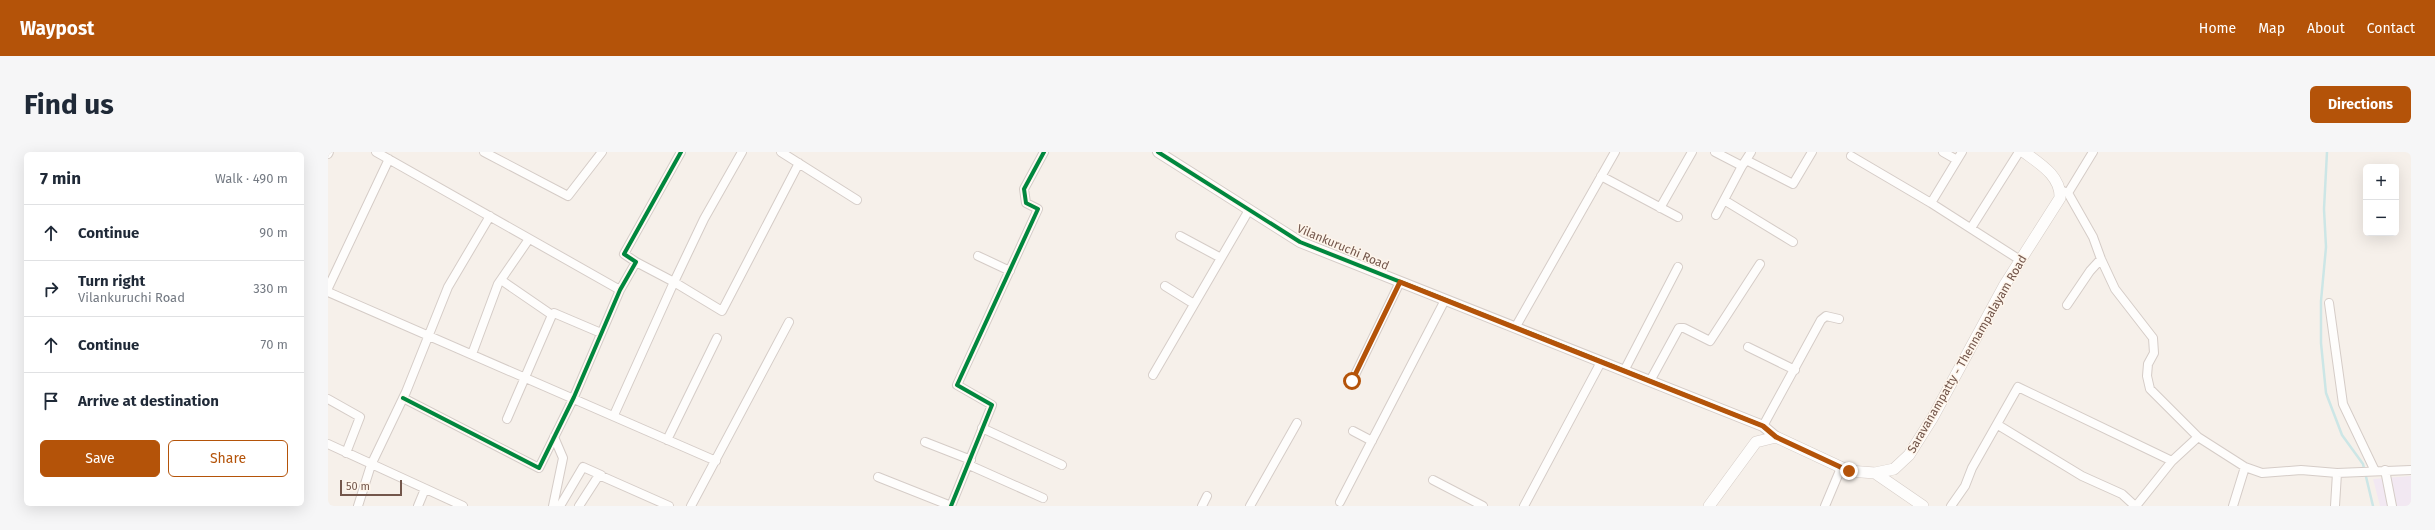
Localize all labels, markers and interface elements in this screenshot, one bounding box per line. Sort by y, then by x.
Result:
text: Waypost [20,17,94,40]
text: Home [2199,20,2236,37]
text: Map [2258,20,2285,37]
text: About [2307,20,2345,37]
text: Contact [2367,20,2415,37]
button: Directions [2310,86,2411,123]
text: Find us [24,88,114,121]
map controls [2363,164,2399,236]
button: + [2363,164,2399,200]
text: 7 min [40,168,81,189]
text: Walk · 490 m [215,171,288,186]
button: − [2363,200,2399,236]
street label: Vilankuruchi Road [1295,221,1391,273]
icon: ahead [40,222,62,244]
text: Continue [78,224,139,242]
text: 90 m [259,225,288,240]
street label: Saravanampatty - Thennampalayam Road [1904,253,2030,455]
text: Turn right [78,272,145,290]
icon: right [40,278,62,300]
text: 330 m [253,281,288,296]
text: Vilankuruchi Road [78,290,185,305]
icon: ahead [40,334,62,356]
text: Continue [78,336,139,354]
text: 70 m [261,337,288,352]
route start [1343,372,1361,390]
icon: arrive [40,390,62,412]
text: Arrive at destination [78,392,219,410]
button: Save [40,440,160,477]
button: Share [168,440,288,477]
route end [1840,462,1858,480]
scale bar [340,478,402,497]
text: 50 m [346,480,370,493]

